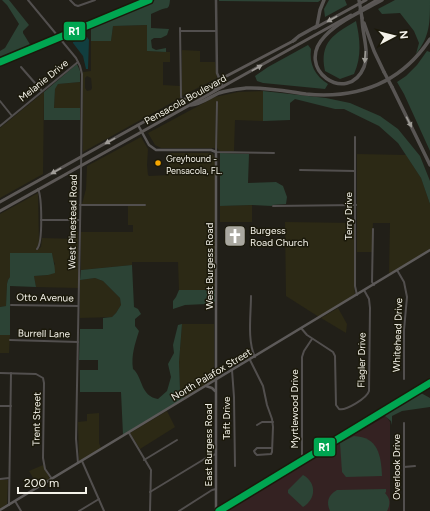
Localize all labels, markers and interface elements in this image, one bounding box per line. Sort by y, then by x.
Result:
one-way arrow [326,16,338,22]
north arrow [374,16,414,56]
line badge: R1 [63,21,86,41]
text: R1 [68,25,80,38]
text: N [396,30,410,40]
one-way arrow [362,51,369,63]
street label: Melanie Drive [16,56,71,104]
one-way arrow [251,64,263,71]
street label: Pensacola Boulevard [142,71,229,127]
one-way arrow [406,116,412,128]
one-way arrow [104,138,116,144]
place label: Greyhound - Pensacola, FL. [166,153,222,176]
marker: Greyhound - Pensacola, FL. [153,158,163,168]
one-way arrow [50,167,62,174]
street label: West Pinestead Road [65,174,80,270]
street label: Terry Drive [342,191,355,240]
street label: West Burgess Road [203,222,216,309]
church icon: Burgess Road Church [222,223,248,249]
place label: Burgess Road Church [250,224,309,249]
street label: Otto Avenue [16,291,74,305]
street label: Whitehead Drive [390,297,405,372]
street label: Burrell Lane [18,327,71,340]
street label: Flagler Drive [355,332,368,388]
street label: North Palafox Street [169,345,254,404]
street label: Myrtlewood Drive [288,369,301,449]
street label: Trent Street [30,392,43,446]
street label: Taft Drive [220,396,233,440]
street label: East Burgess Road [202,403,215,487]
street label: Overlook Drive [390,434,403,500]
line badge: R1 [313,437,336,457]
text: R1 [318,441,330,454]
scale bar [18,469,86,495]
text: 200 m [24,476,59,490]

